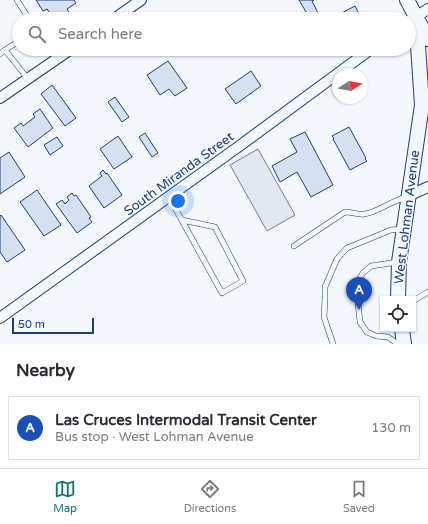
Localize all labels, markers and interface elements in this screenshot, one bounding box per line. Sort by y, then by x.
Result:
search box [12,12,416,56]
icon: search [26,23,48,45]
text: Search here [58,25,142,43]
north arrow [332,68,368,104]
street label: South Miranda Street [121,129,237,219]
street label: West Lohman Avenue [391,149,423,285]
your location [168,191,188,211]
pin: A [346,277,372,310]
map controls [380,296,416,332]
button: locate [380,296,416,332]
scale bar [12,316,94,335]
text: 50 m [18,318,45,331]
text: Nearby [16,360,75,381]
text: Las Cruces Intermodal Transit Center [55,411,317,429]
text: A [25,420,35,436]
text: 130 m [371,420,411,436]
text: Bus stop · West Lohman Avenue [55,429,254,445]
tab: Map [53,478,77,515]
tab: Directions [184,478,236,515]
tab: Saved [343,478,375,515]

